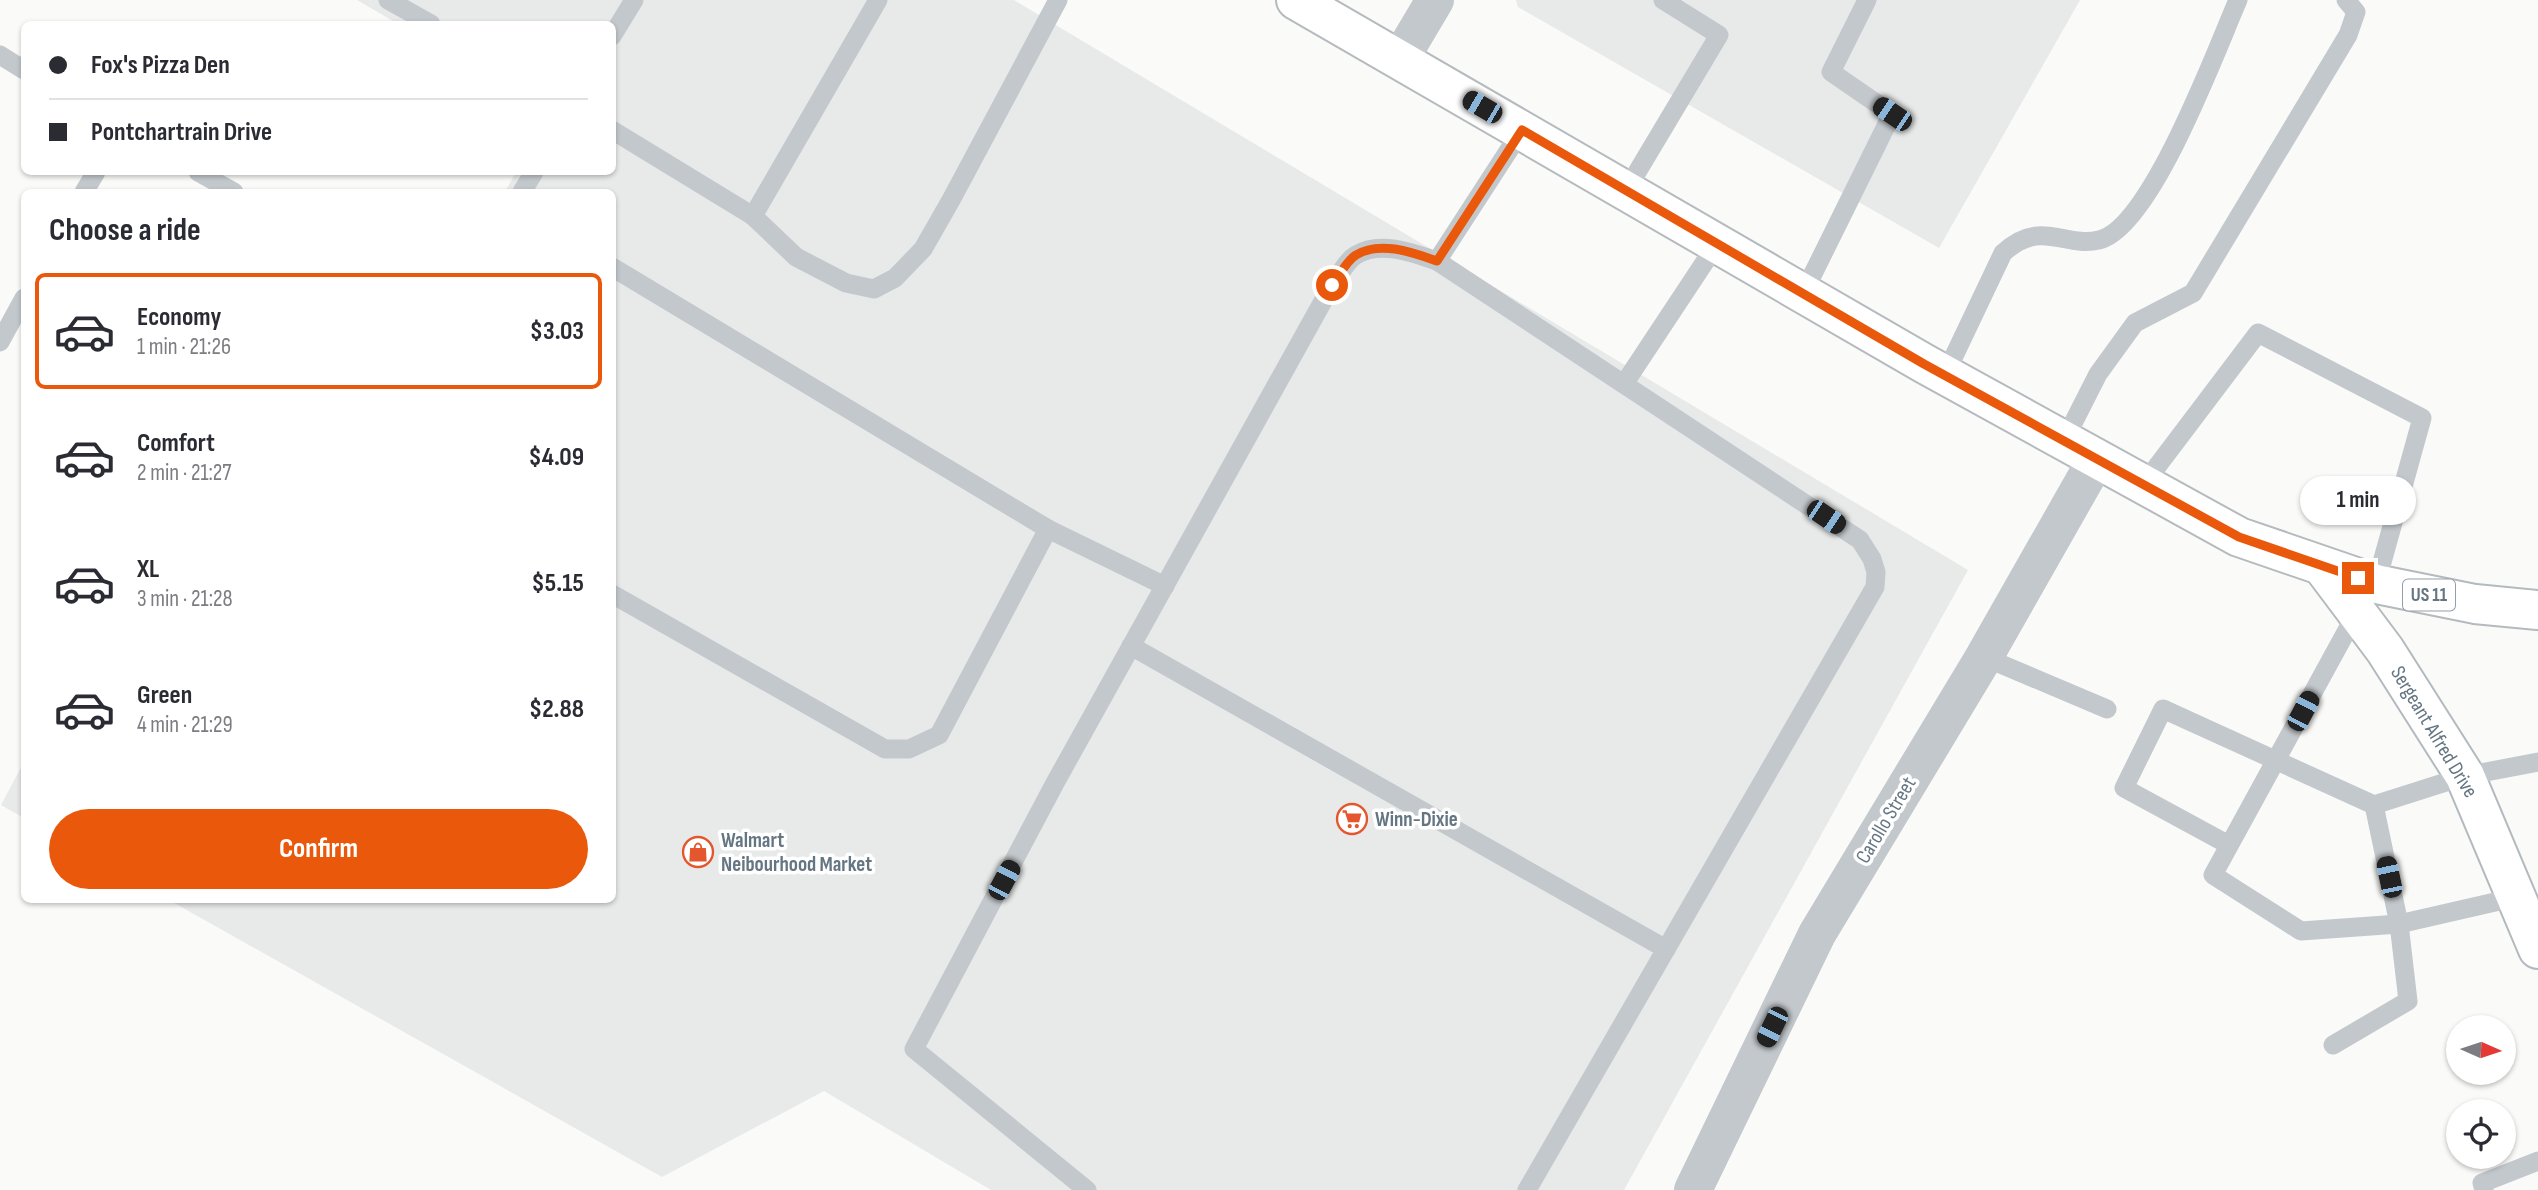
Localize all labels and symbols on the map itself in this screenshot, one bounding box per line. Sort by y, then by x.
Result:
car [1459,87,1506,127]
car [1869,94,1916,134]
route start [1316,269,1348,301]
callout: 1 min [2300,476,2416,526]
car [1803,497,1850,537]
route end [2342,562,2374,594]
road number: US 11 [2403,580,2455,610]
street label: Sergeant Alfred Drive [2385,662,2483,802]
car [2284,688,2323,734]
street label: Carollo Street [1850,772,1922,868]
supermarket icon: Winn-Dixie [1335,802,1369,836]
place label: Winn-Dixie [1375,807,1458,832]
place label: Walmart Neibourhood Market [721,828,872,877]
shop icon: Walmart Neibourhood Market [681,835,715,869]
car [2375,854,2404,900]
car [985,857,1024,903]
car [1754,1004,1791,1050]
north arrow [2446,1015,2516,1085]

